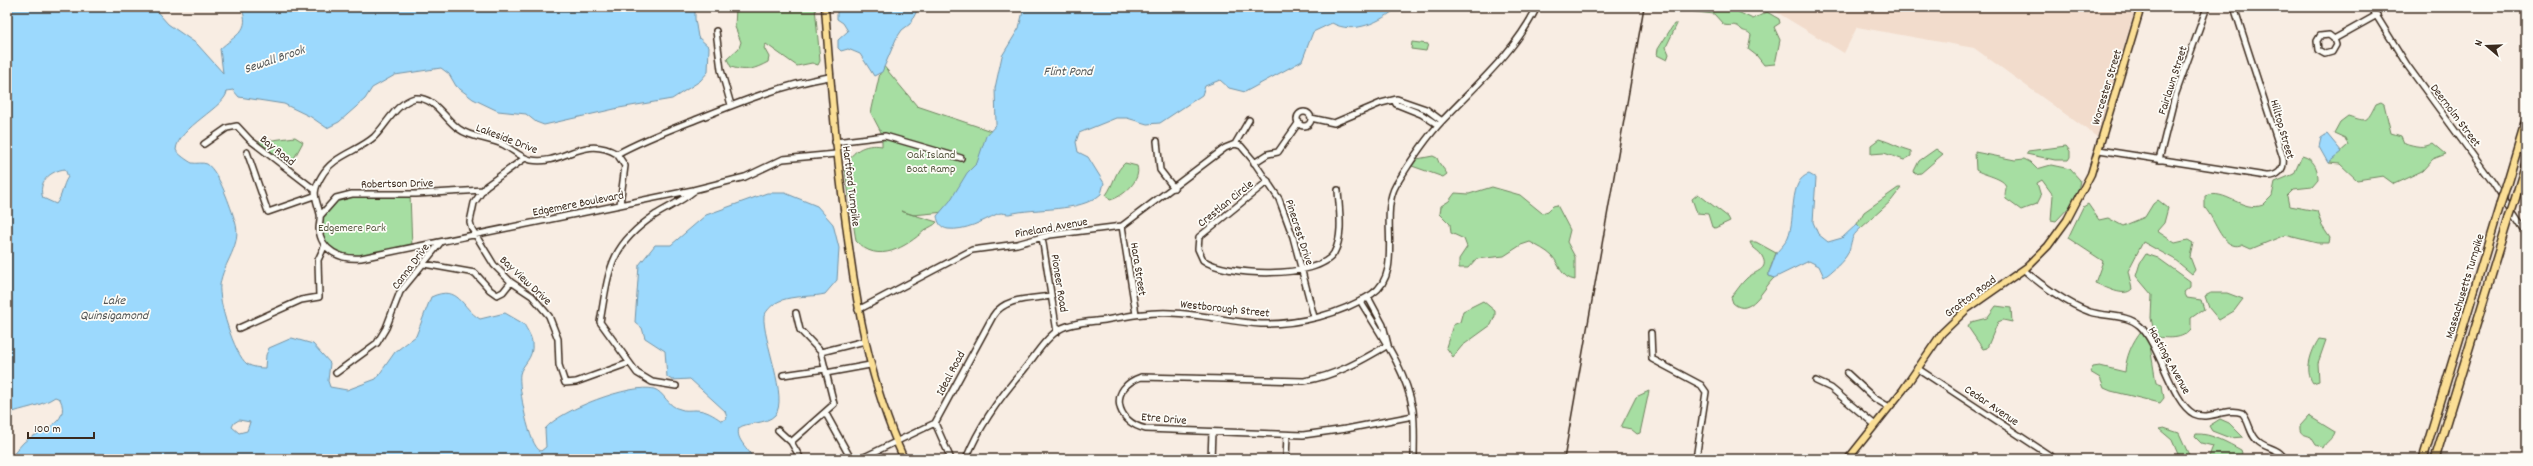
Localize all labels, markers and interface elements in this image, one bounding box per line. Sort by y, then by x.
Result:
north arrow [2467,26,2507,66]
text: N [2471,38,2488,49]
water label: Sewall Brook [242,41,309,80]
street label: Fairlawn Street [2154,43,2193,117]
street label: Worcester Street [2088,47,2127,127]
water label: Flint Pond [1044,63,1094,82]
street label: Deernolm Street [2425,81,2485,151]
street label: Hilltop Street [2265,98,2298,162]
street label: Lakeside Drive [473,120,540,159]
street label: Bay Road [256,132,298,171]
street label: Hartford Turnpike [837,145,864,227]
park label: Oak Island Boat Ramp [906,147,956,178]
street label: Robertson Drive [361,175,433,194]
street label: Crestlan Circle [1194,176,1258,232]
street label: Edgemere Boulevard [531,187,625,222]
street label: Pinecrest Drive [1280,197,1317,268]
street label: Pineland Avenue [1013,214,1089,243]
park label: Edgemere Park [318,220,386,237]
street label: Massachusetts Turnpike [2441,232,2489,341]
street label: Canna Drive [388,240,434,294]
street label: Hara Street [1125,241,1150,298]
street label: Bay View Drive [495,252,555,310]
street label: Pioneer Road [1046,253,1072,314]
street label: Grafton Road [1941,272,2000,322]
water label: Lake Quinsigamond [80,292,150,326]
street label: Westborough Street [1179,296,1271,323]
street label: Hastings Avenue [2143,324,2194,398]
street label: Ideal Road [932,348,970,399]
street label: Cedar Avenue [1961,382,2022,431]
street label: Etre Drive [1140,409,1187,430]
scale bar [28,414,94,440]
text: 100 m [34,421,61,438]

